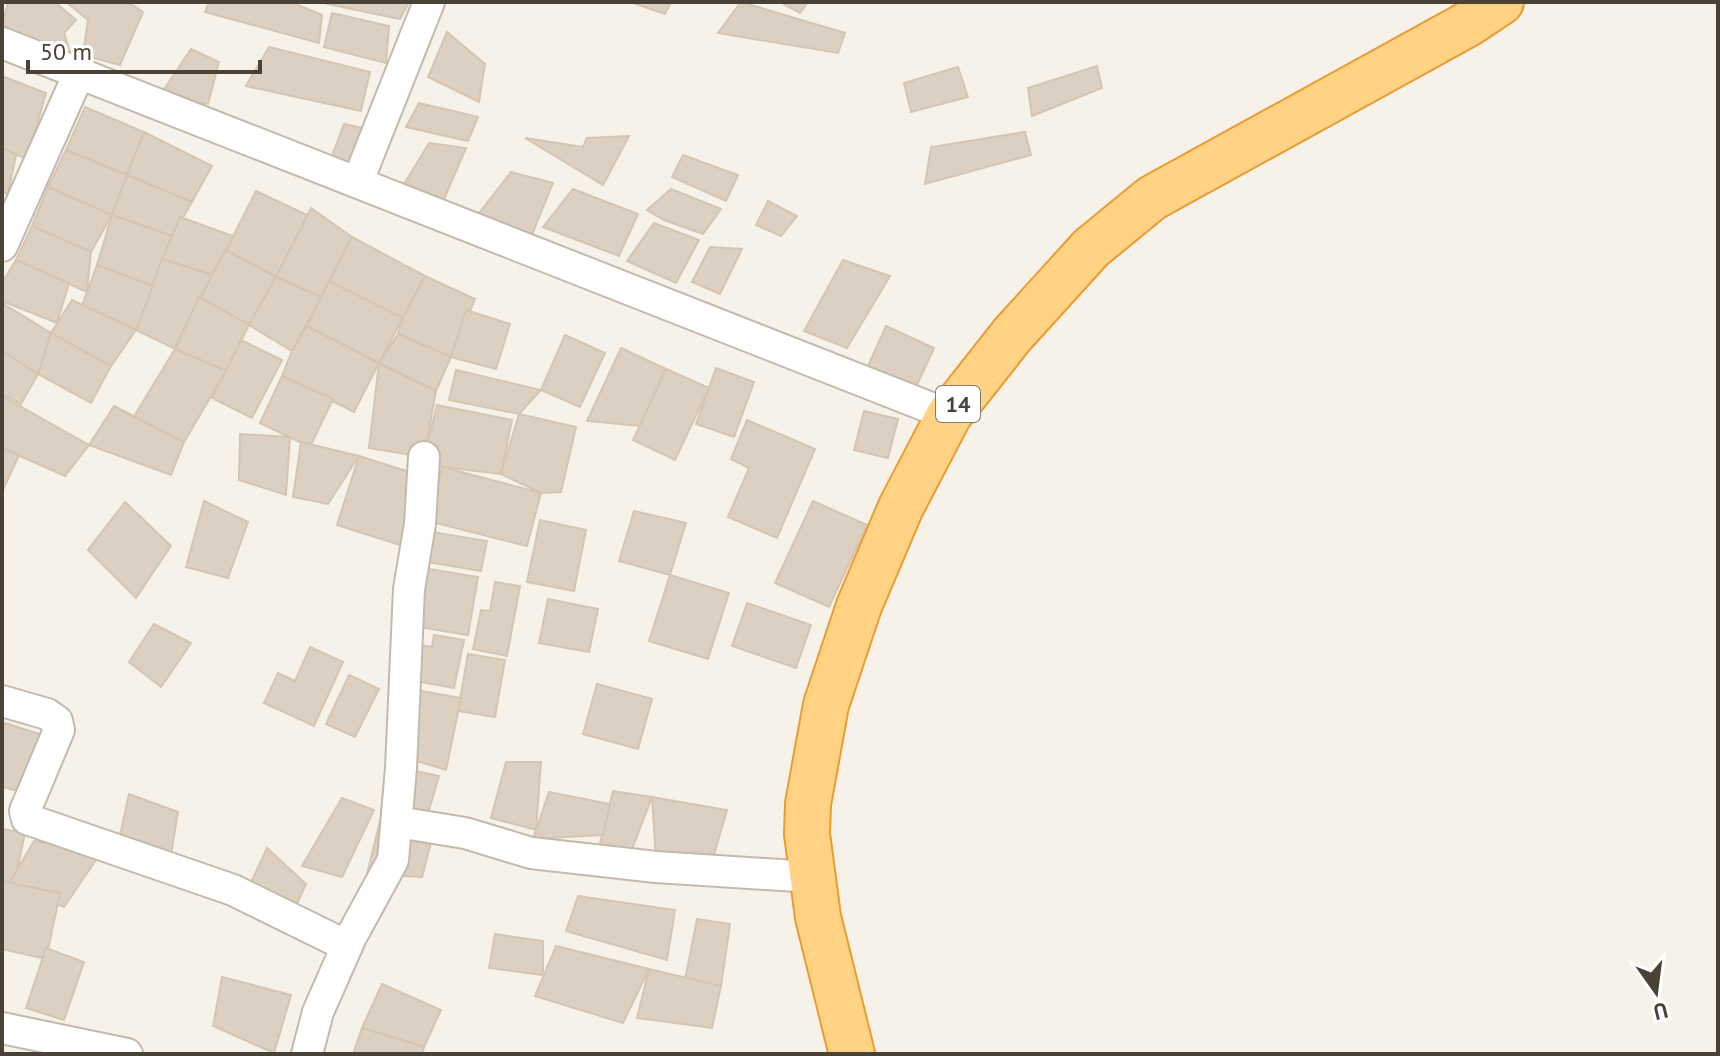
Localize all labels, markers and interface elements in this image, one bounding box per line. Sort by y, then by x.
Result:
scale bar [28,24,260,74]
text: 50 m [40,36,92,67]
road number: 14 [936,386,980,422]
north arrow [1616,952,1696,1032]
text: U [1651,996,1671,1027]

